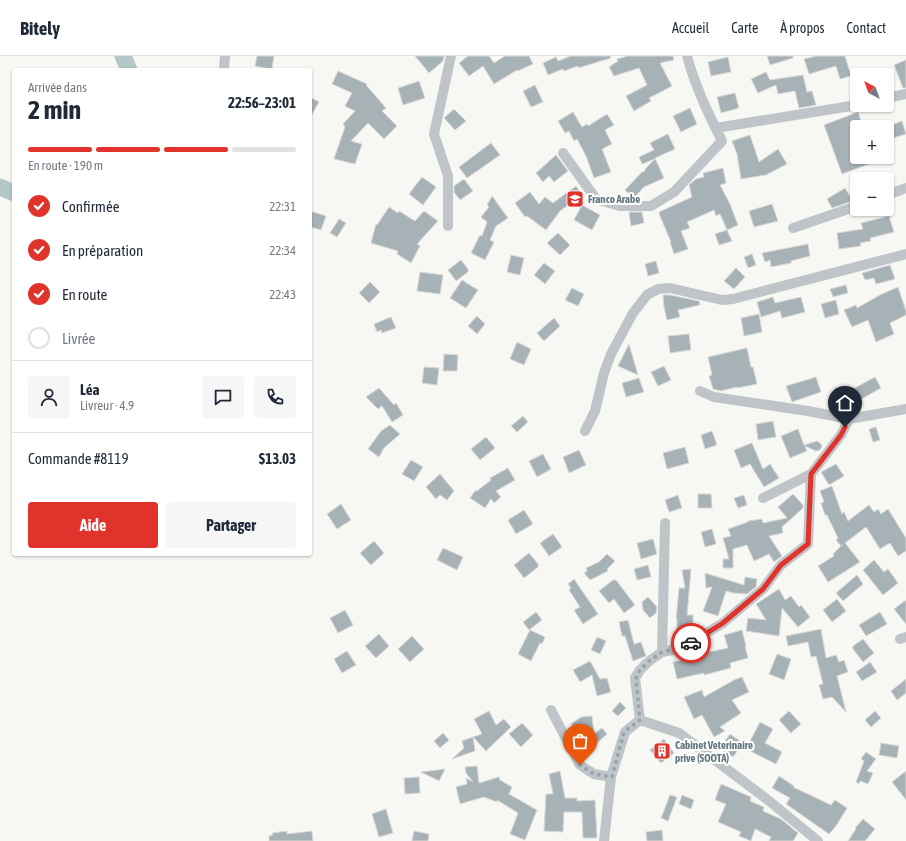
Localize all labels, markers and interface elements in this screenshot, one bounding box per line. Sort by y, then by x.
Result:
text: Bitely [20,17,60,39]
text: Accueil [672,20,709,36]
text: Carte [731,20,758,36]
text: À propos [780,20,825,36]
text: Contact [847,20,886,36]
north arrow [850,68,894,112]
map controls [850,68,894,216]
text: Arrivée dans [28,80,87,95]
text: 22:56–23:01 [228,94,296,111]
text: 2 min [28,95,81,125]
button: + [850,120,894,164]
text: En route · 190 m [28,158,103,173]
button: − [850,172,894,216]
school or university icon: Franco Arabe [565,189,585,209]
place label: Franco Arabe [588,193,640,205]
icon: check [28,195,50,217]
text: Confirmée [62,198,119,215]
text: 22:31 [269,199,296,214]
icon: check [28,239,50,261]
text: En préparation [62,242,143,259]
text: 22:34 [269,243,296,258]
icon: check [28,283,50,305]
text: En route [62,286,107,303]
text: 22:43 [269,287,296,302]
text: Livrée [62,330,95,347]
button: person [28,376,70,418]
button: chat [202,376,244,418]
button: phone [254,376,296,418]
text: Léa [80,381,100,398]
pin [828,386,862,427]
icon: home [834,392,856,414]
text: Livreur · 4.9 [80,398,134,413]
text: Commande #8119 [28,450,128,467]
text: $13.03 [259,450,296,467]
button: Aide [28,502,158,548]
button: Partager [166,502,296,548]
courier [671,623,711,663]
icon: car [680,632,702,654]
pin [563,724,597,765]
icon: bag [569,730,591,752]
place label: Cabinet Veterinaire prive (SOOTA) [675,739,753,764]
building icon: Cabinet Veterinaire prive (SOOTA) [652,741,672,761]

